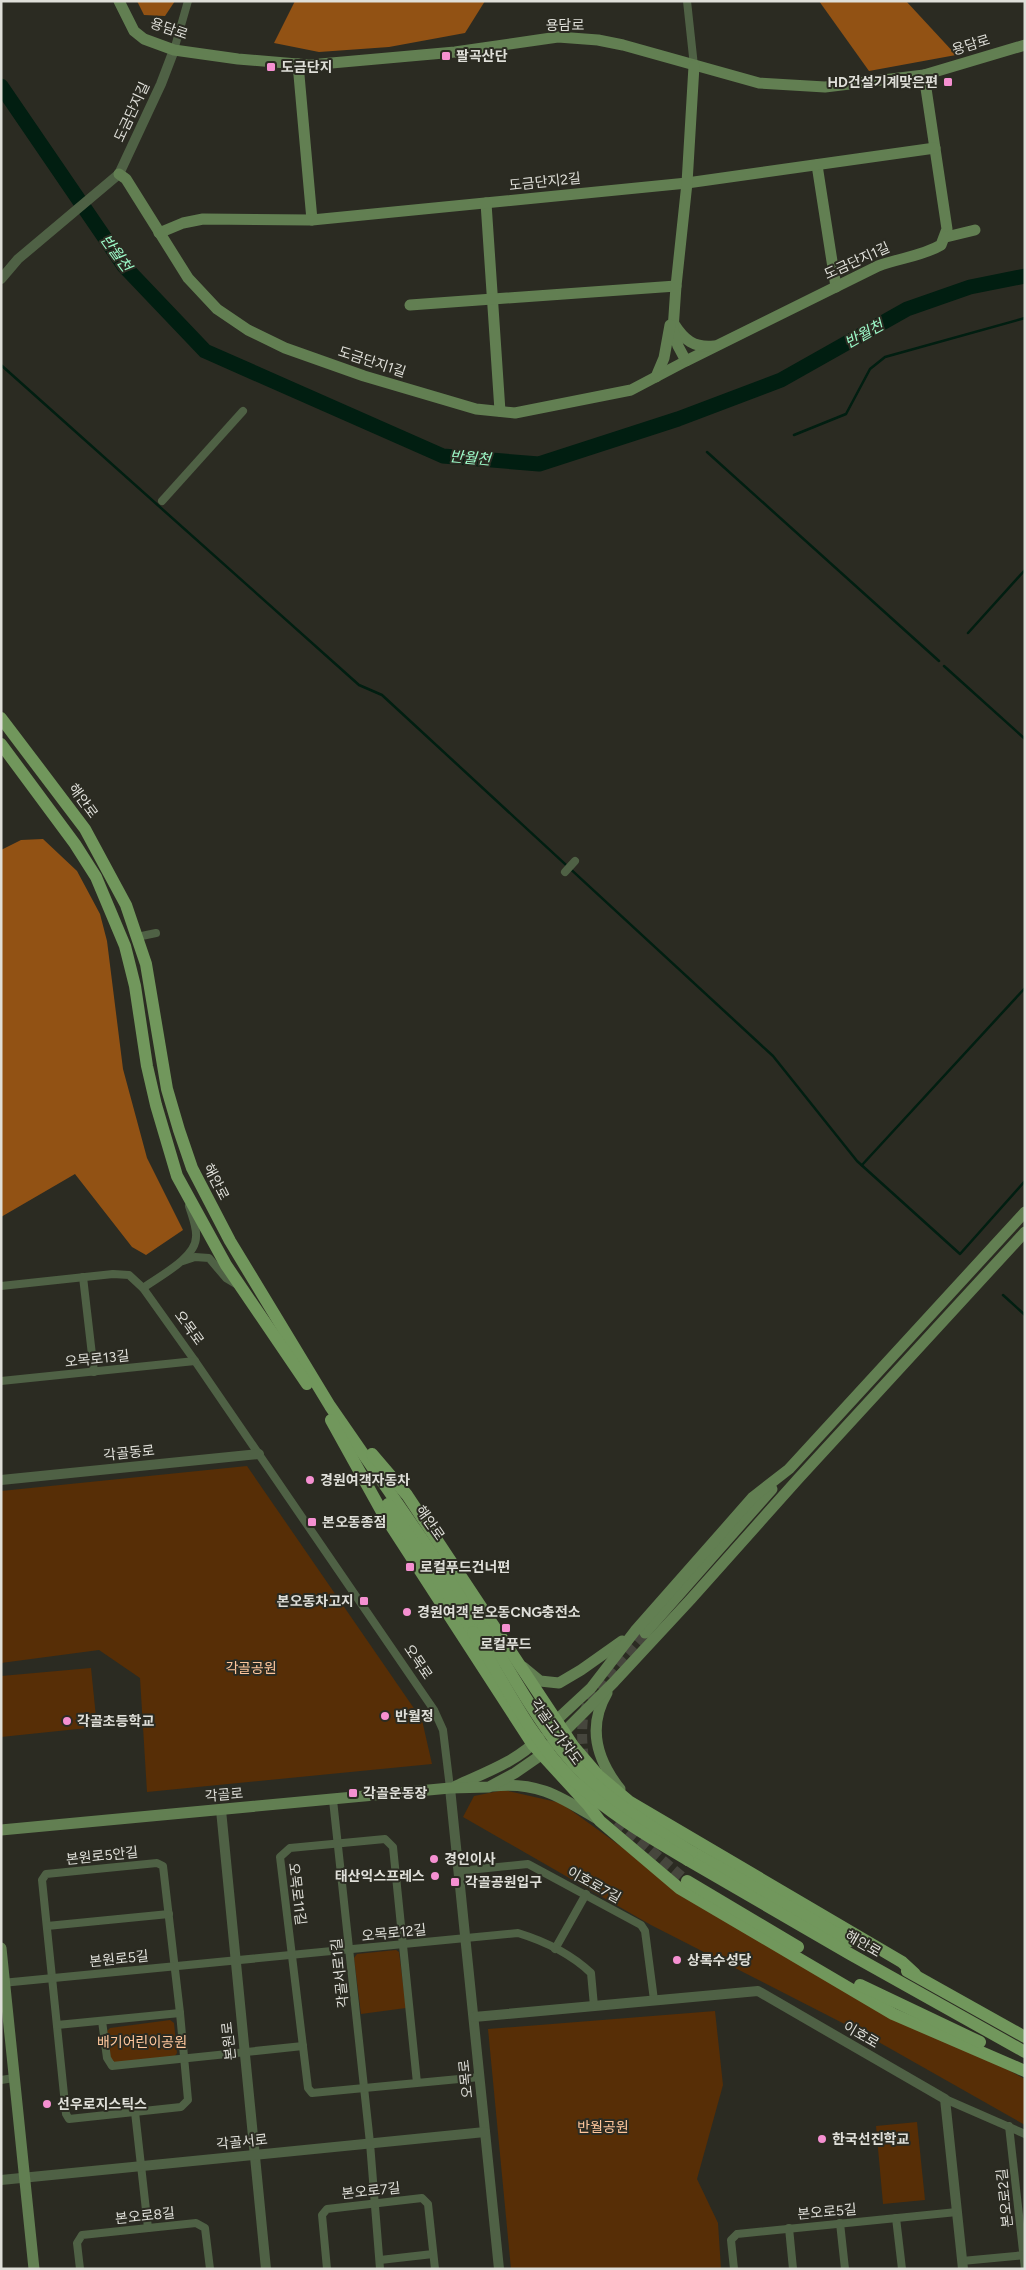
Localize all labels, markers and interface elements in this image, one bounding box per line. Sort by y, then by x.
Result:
street label: 용담로 [148,15,190,43]
street label: 용담로 [546,17,584,34]
street label: 용담로 [950,31,992,59]
place label: 팔곡산단 [456,48,508,65]
marker: 팔곡산단 [440,50,452,62]
place label: 도금단지 [281,59,333,76]
marker: 도금단지 [265,61,277,73]
place label: HD건설기계맞은편 [828,74,938,91]
marker: HD건설기계맞은편 [942,76,954,88]
street label: 도금단지길 [111,79,153,145]
street label: 도금단지2길 [508,170,582,194]
water label: 반월천 [97,231,137,277]
street label: 도금단지1길 [821,239,893,283]
water label: 반월천 [842,315,888,352]
street label: 도금단지1길 [336,343,408,381]
water label: 반월천 [449,447,494,469]
street label: 해안로 [65,780,101,822]
street label: 해안로 [200,1161,232,1203]
street label: 오목로 [171,1307,207,1349]
street label: 오목로13길 [64,1347,130,1371]
street label: 각골동로 [102,1442,156,1464]
place label: 경원여객자동차 [320,1472,410,1489]
marker: 경원여객자동차 [304,1474,316,1486]
street label: 해안로 [412,1502,448,1544]
place label: 본오동종점 [322,1514,386,1531]
marker: 본오동종점 [306,1516,318,1528]
place label: 로컬푸드건너편 [420,1559,510,1576]
marker: 로컬푸드건너편 [404,1561,416,1573]
place label: 본오동차고지 [277,1593,354,1610]
marker: 본오동차고지 [358,1595,370,1607]
place label: 경원여객 본오동CNG충전소 [417,1604,581,1621]
marker: 경원여객 본오동CNG충전소 [401,1606,413,1618]
marker: 로컬푸드 [500,1622,512,1634]
place label: 로컬푸드 [480,1636,532,1653]
street label: 오목로 [400,1641,436,1683]
park label: 각골공원 [225,1660,277,1677]
street label: 각골고가차도 [526,1696,586,1768]
place label: 반월정 [395,1708,434,1725]
marker: 반월정 [379,1710,391,1722]
place label: 각골초등학교 [77,1713,154,1730]
marker: 각골초등학교 [61,1715,73,1727]
street label: 각골로 [204,1785,244,1805]
place label: 각골운동장 [363,1785,428,1802]
marker: 각골운동장 [347,1787,359,1799]
street label: 본원로5안길 [65,1844,139,1868]
place label: 경인이사 [444,1851,496,1868]
marker: 경인이사 [428,1853,440,1865]
street label: 오목로11길 [285,1862,309,1926]
street label: 이호로7길 [564,1863,624,1907]
place label: 태산익스프레스 [335,1868,425,1885]
marker: 태산익스프레스 [429,1870,441,1882]
place label: 각골공원입구 [465,1874,542,1891]
marker: 각골공원입구 [449,1876,461,1888]
street label: 오목로12길 [361,1921,427,1945]
street label: 해안로 [842,1927,884,1961]
street label: 각골서로1길 [328,1937,352,2009]
street label: 본원로5길 [88,1947,150,1971]
place label: 상록수성당 [687,1952,752,1969]
marker: 상록수성당 [671,1954,683,1966]
street label: 이호로 [840,2018,882,2052]
street label: 본원로 [219,2021,239,2061]
park label: 배기어린이공원 [97,2034,187,2051]
street label: 오목로 [456,2059,476,2099]
place label: 선우로지스틱스 [57,2096,147,2113]
marker: 선우로지스틱스 [41,2098,53,2110]
park label: 반월공원 [577,2119,629,2136]
street label: 각골서로 [215,2131,269,2153]
place label: 한국선진학교 [832,2131,909,2148]
marker: 한국선진학교 [816,2133,828,2145]
street label: 본오로2길 [993,2168,1017,2228]
street label: 본오로7길 [341,2179,401,2203]
street label: 본오로5길 [797,2201,857,2223]
street label: 본오로8길 [114,2204,176,2228]

